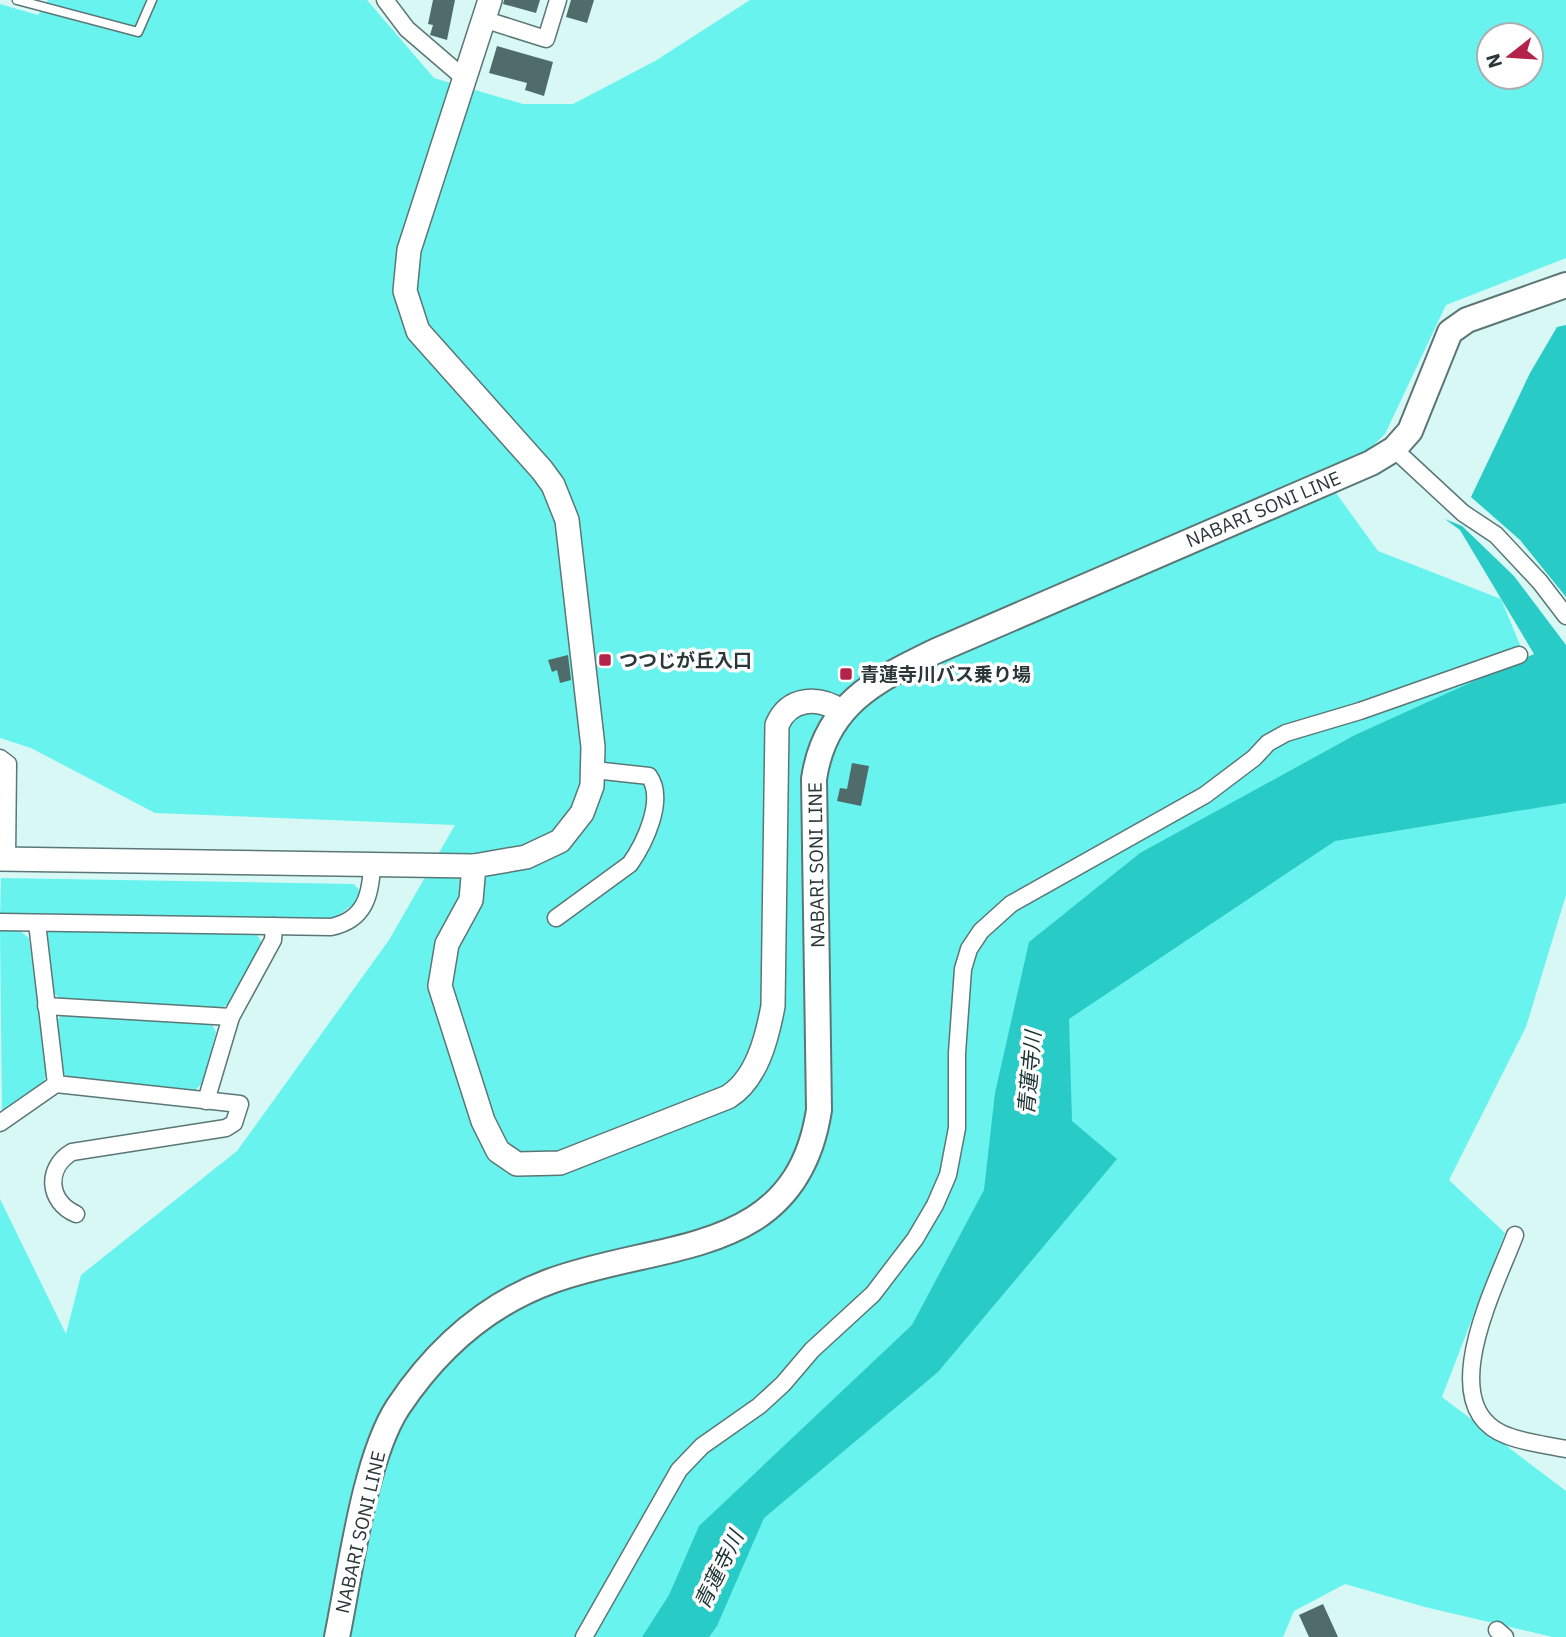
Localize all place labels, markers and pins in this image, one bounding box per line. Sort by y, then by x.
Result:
place label: つつじが丘入口 [619,648,752,672]
marker: つつじが丘入口 [597,652,613,668]
place label: 青蓮寺川バス乗り場 [860,662,1031,686]
marker: 青蓮寺川バス乗り場 [838,666,854,682]

